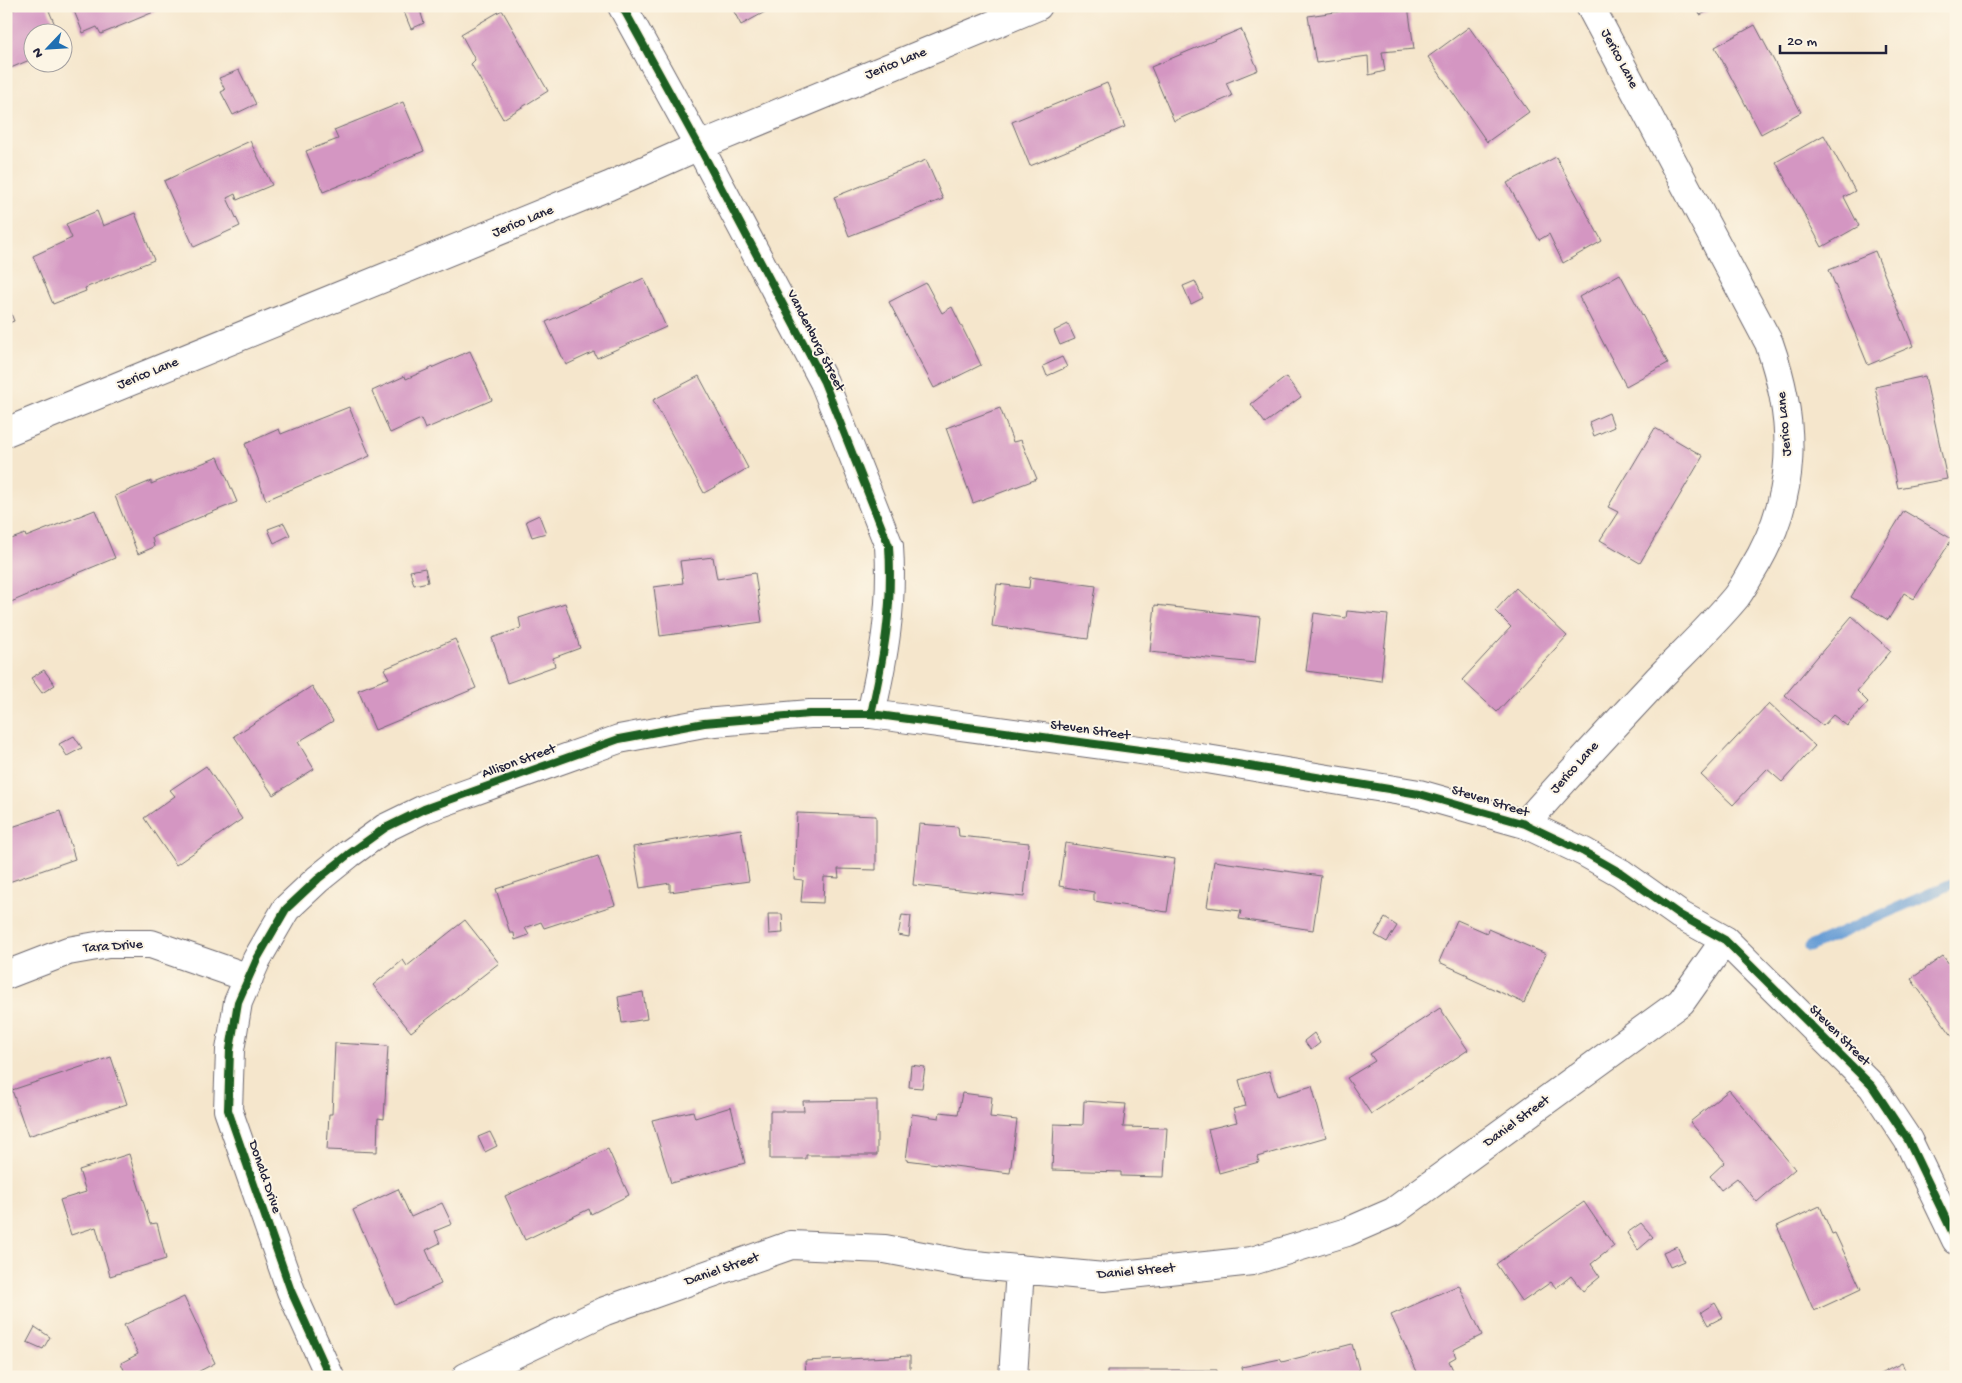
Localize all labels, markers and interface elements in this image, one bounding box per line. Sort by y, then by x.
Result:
north arrow [22,22,72,72]
scale bar [1780,22,1886,54]
street label: Jerico Lane [1596,26,1642,92]
text: 20 m [1787,33,1817,51]
street label: Jerico Lane [863,44,930,84]
text: N [29,45,48,60]
street label: Jerico Lane [490,202,557,242]
street label: Vandenburg Street [782,286,849,396]
street label: Jerico Lane [115,354,182,394]
street label: Jerico Lane [1774,390,1796,457]
street label: Steven Street [1049,717,1132,745]
street label: Jerico Lane [1547,738,1603,798]
street label: Allison Street [480,740,559,783]
street label: Steven Street [1449,782,1532,822]
street label: Tara Drive [82,936,144,958]
street label: Steven Street [1805,1002,1874,1071]
street label: Daniel Street [1480,1092,1554,1152]
street label: Donald Drive [243,1137,285,1216]
street label: Daniel Street [682,1249,763,1291]
street label: Daniel Street [1096,1260,1177,1284]

